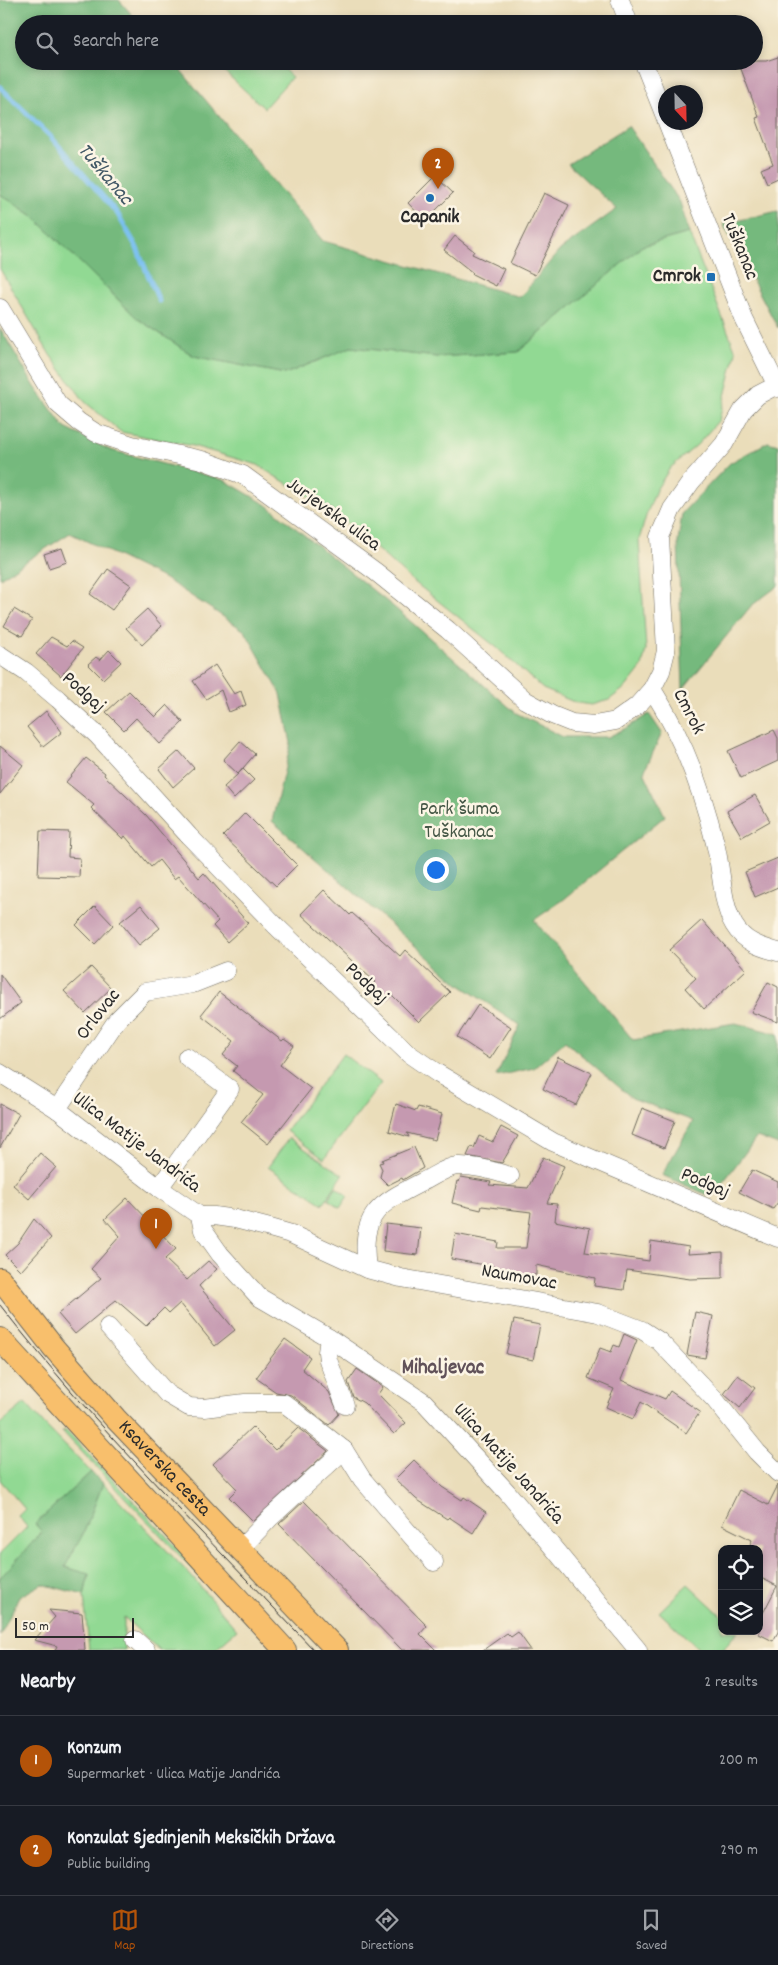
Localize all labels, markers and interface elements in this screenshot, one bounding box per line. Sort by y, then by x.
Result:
search box [15,15,763,70]
icon: search [33,29,61,57]
text: Search here [73,29,159,56]
north arrow [658,85,703,130]
water label: Tuškanac [69,137,140,214]
pin: 2 [422,148,454,189]
marker: Capanik [424,192,436,204]
place label: Capanik [401,204,459,232]
street label: Tuškanac [713,210,765,284]
place label: Cmrok [653,263,701,291]
marker: Cmrok [705,271,717,283]
street label: Jurjevska ulica [280,471,387,559]
street label: Podgaj [55,666,111,720]
street label: Cmrok [665,684,711,740]
park label: Park šuma Tuškanac [419,796,499,847]
your location [423,857,449,883]
street label: Podgaj [338,956,394,1012]
street label: Orlovac [70,983,128,1047]
street label: Ulica Matije Jandrića [66,1085,207,1201]
street label: Podgaj [676,1161,734,1207]
pin: 1 [140,1208,172,1249]
street label: Naumovac [479,1258,559,1298]
district label: Mihaljevac [402,1354,485,1384]
street label: Ulica Matije Jandrića [446,1397,571,1531]
street label: Ksaverska cesta [111,1414,217,1524]
map controls [718,1545,763,1635]
button: locate [718,1545,763,1590]
button: layers [718,1590,763,1635]
scale bar [15,1615,134,1638]
text: 50 m [22,1617,49,1637]
text: Nearby [20,1668,75,1698]
text: 2 results [704,1671,758,1694]
text: Konzum [67,1736,121,1763]
text: 1 [34,1749,38,1772]
text: 200 m [719,1749,758,1772]
text: Supermarket · Ulica Matije Jandrića [67,1763,280,1786]
text: Konzulat Sjedinjenih Meksičkih Država [67,1826,335,1853]
text: 2 [33,1839,40,1862]
text: 290 m [720,1839,758,1862]
text: Public building [67,1853,150,1876]
tab: Map [111,1906,139,1956]
tab: Directions [361,1906,414,1956]
tab: Saved [636,1906,667,1956]

